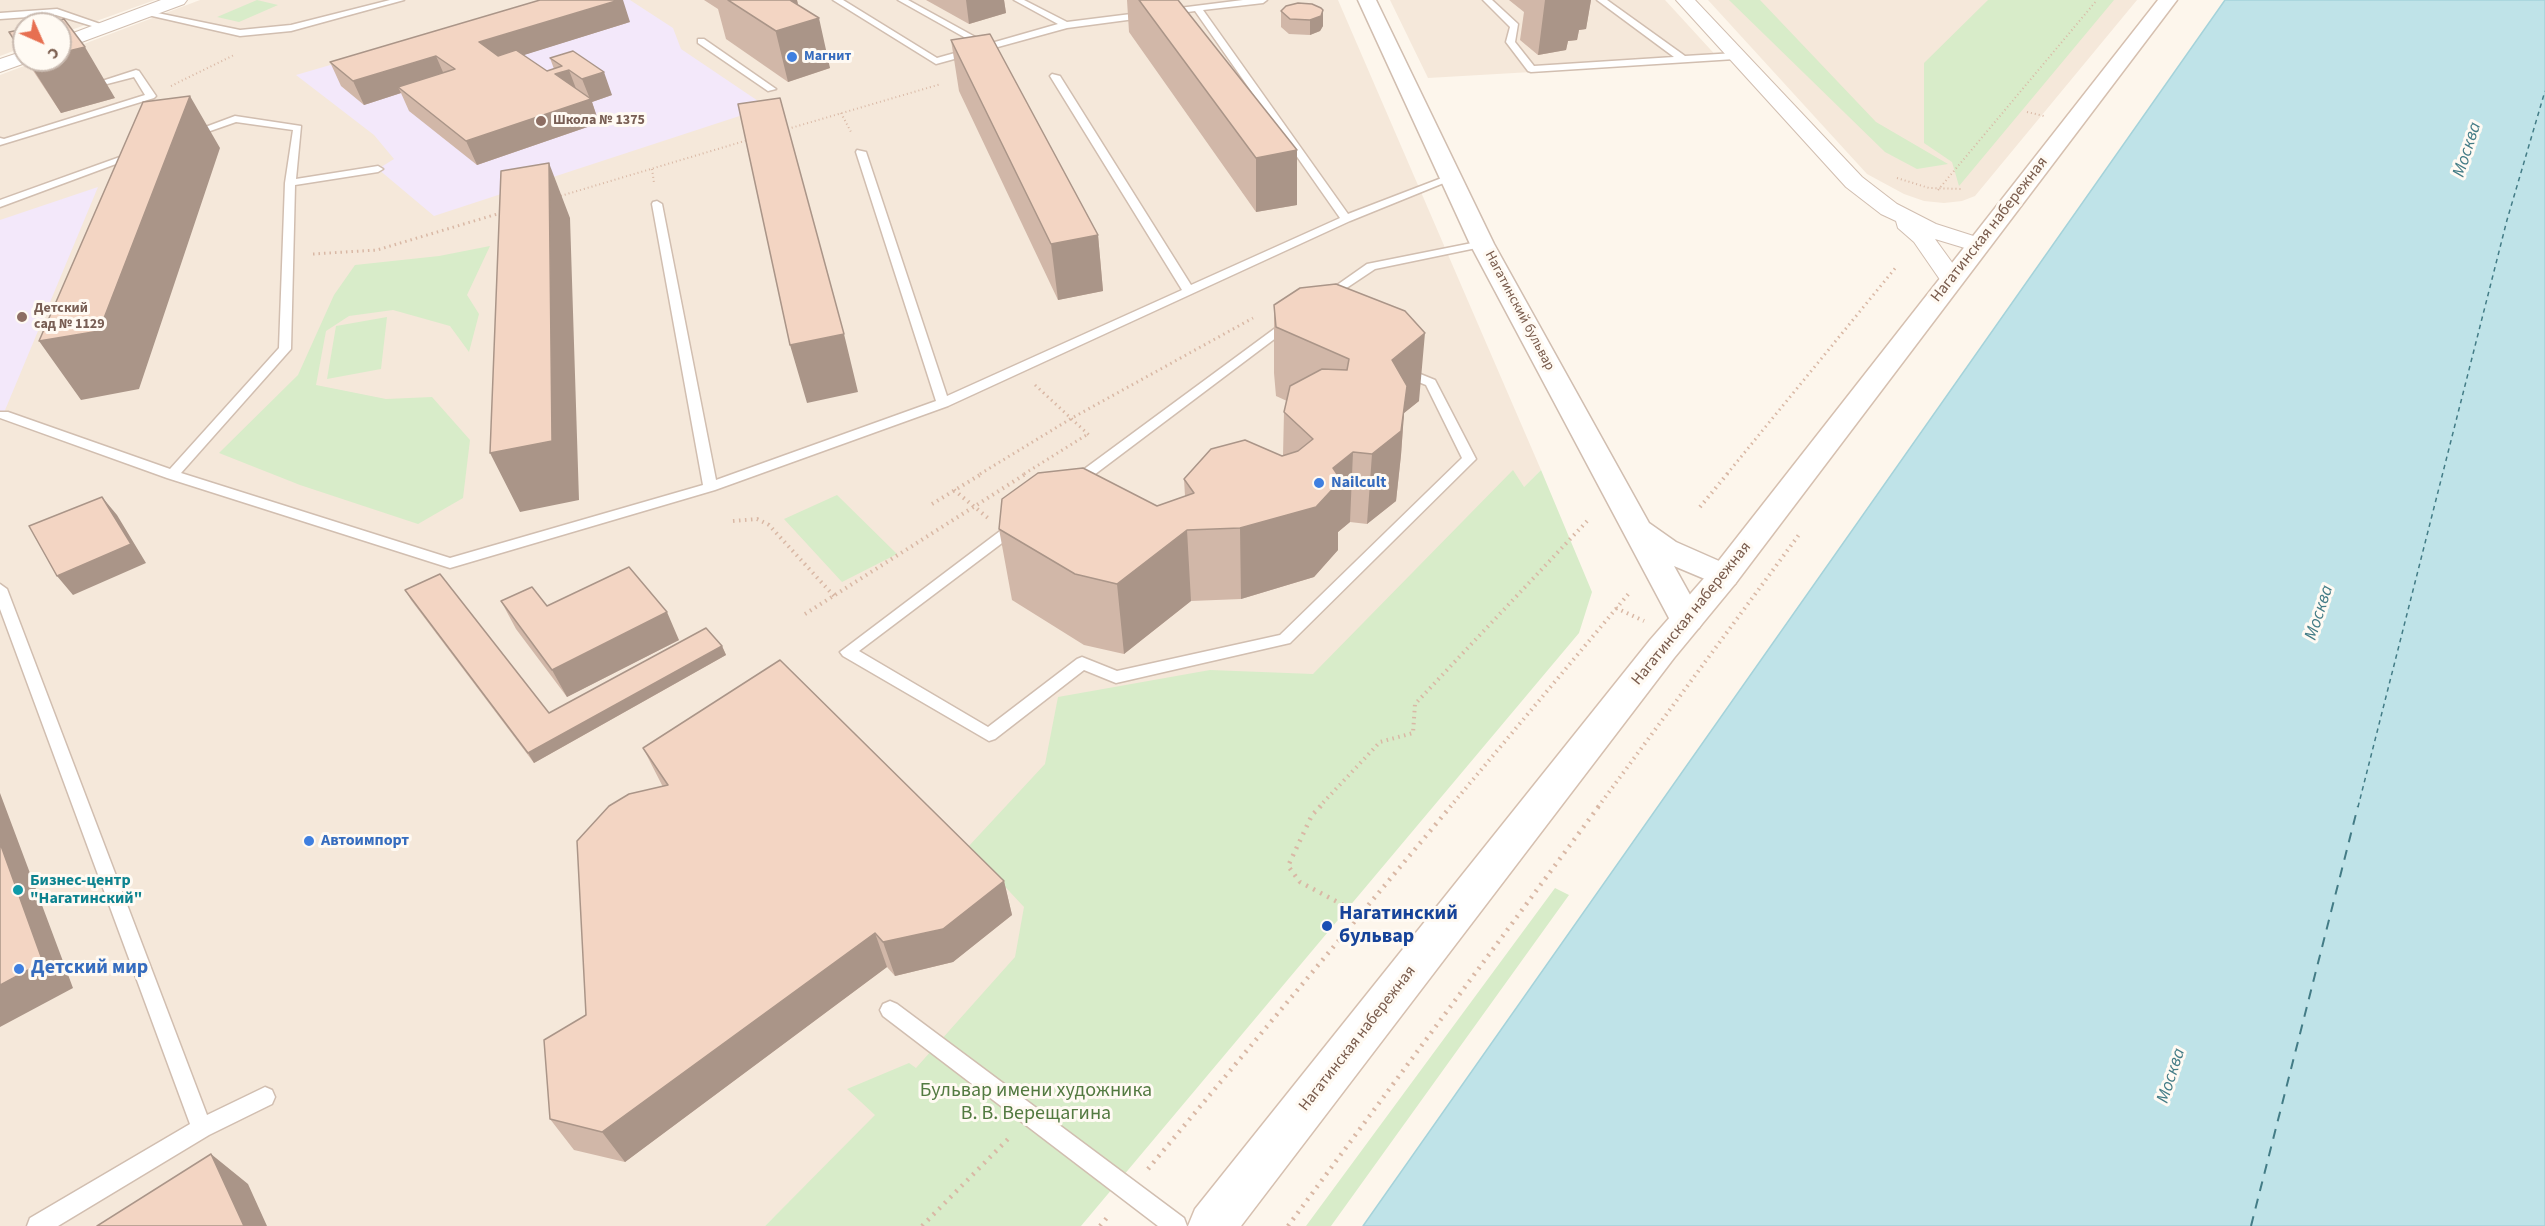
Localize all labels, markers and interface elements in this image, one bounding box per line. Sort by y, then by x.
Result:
north arrow [12,12,72,72]
text: С [42,42,64,64]
place label: Магнит [804,49,851,65]
marker: Магнит [785,50,799,64]
place label: Школа № 1375 [553,113,645,129]
marker: Школа № 1375 [534,114,548,128]
water label: Москва [2449,120,2487,180]
street label: Нагатинская набережная [1927,154,2053,306]
street label: Нагатинский бульвар [1480,248,1558,374]
place label: Детский сад № 1129 [34,301,105,334]
marker: Детский сад № 1129 [15,310,29,324]
place label: Nailcult [1331,473,1386,493]
marker: Nailcult [1312,476,1326,490]
street label: Нагатинская набережная [1628,538,1756,690]
water label: Москва [2301,583,2339,643]
place label: Автоимпорт [321,831,409,851]
marker: Автоимпорт [302,834,316,848]
place label: Бизнес-центр "Нагатинский" [30,871,142,909]
marker: Бизнес-центр "Нагатинский" [11,883,25,897]
place label: Нагатинский бульвар [1339,903,1458,950]
marker: Нагатинский бульвар [1320,919,1334,933]
place label: Детский мир [31,957,148,981]
marker: Детский мир [12,962,26,976]
street label: Нагатинская набережная [1295,963,1421,1115]
water label: Москва [2153,1046,2191,1106]
park label: Бульвар имени художника В. В. Верещагина [920,1080,1152,1127]

